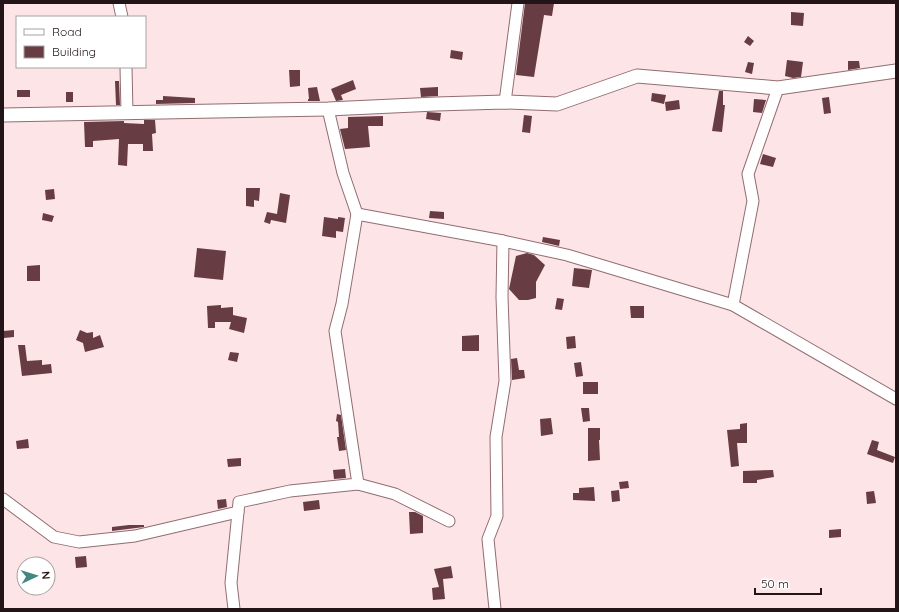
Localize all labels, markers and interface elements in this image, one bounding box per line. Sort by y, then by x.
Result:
legend [16,16,146,68]
text: Road [52,24,82,39]
text: Building [52,44,96,59]
north arrow [16,556,56,596]
scale bar [755,570,821,596]
text: N [39,571,53,580]
text: 50 m [761,576,789,591]

